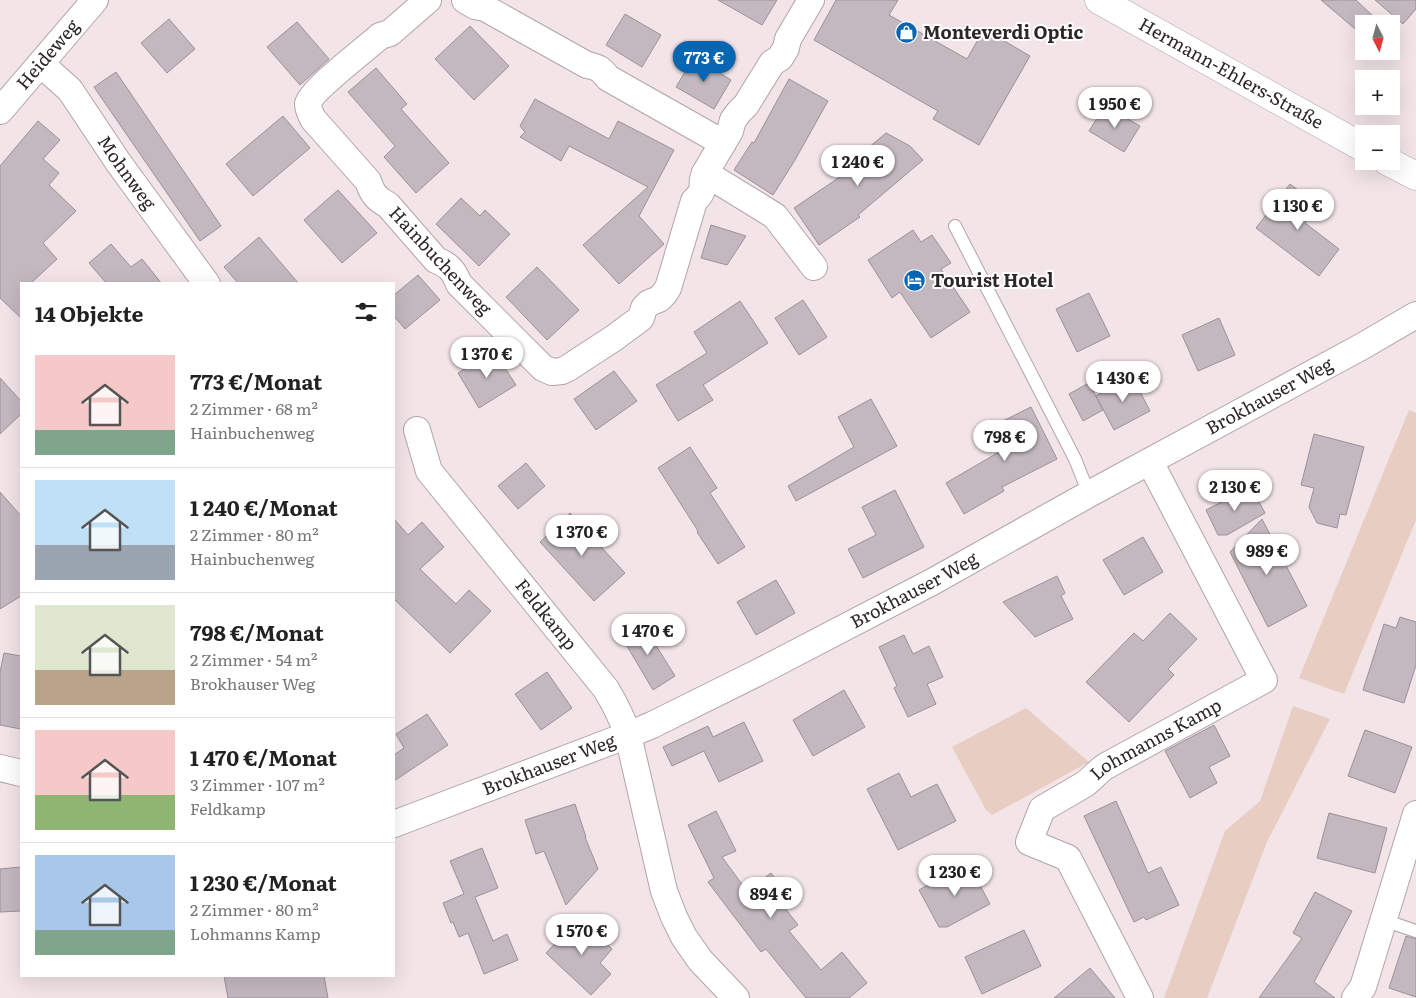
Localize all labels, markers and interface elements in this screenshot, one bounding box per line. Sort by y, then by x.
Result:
street label: Hermann-Ehlers-Straße [1134,10,1329,135]
street label: Heideweg [9,12,85,95]
north arrow [1355,15,1400,60]
map controls [1355,15,1400,170]
place label: Monteverdi Optic [923,18,1084,45]
shop icon: Monteverdi Optic [895,21,919,45]
pin: 773 € [669,41,739,83]
text: 773 € [684,45,724,69]
button: + [1355,70,1400,115]
pin: 1 950 € [1069,86,1161,129]
text: 1 950 € [1089,91,1141,115]
button: − [1355,125,1400,170]
street label: Mohnweg [92,129,164,215]
pin: 1 240 € [812,144,904,187]
text: 1 240 € [832,149,884,173]
pin: 1 130 € [1252,188,1344,231]
text: 1 130 € [1273,193,1323,217]
street label: Hainbuchenweg [383,200,499,321]
place label: Tourist Hotel [931,266,1054,293]
hotel icon: Tourist Hotel [903,269,927,293]
text: 14 Objekte [35,297,143,328]
icon: filters [352,298,380,326]
pin: 1 370 € [441,336,533,379]
text: 1 370 € [461,341,513,365]
street label: Brokhauser Weg [1200,349,1338,440]
pin: 1 430 € [1077,360,1169,403]
text: 773 €/Monat [190,365,322,396]
text: 1 430 € [1097,365,1149,389]
icon: home [75,375,135,435]
text: 2 Zimmer · 68 m² [190,396,318,420]
text: Hainbuchenweg [190,420,315,444]
pin: 798 € [970,420,1040,462]
text: 798 € [984,424,1026,448]
pin: 2 130 € [1189,470,1281,512]
text: 2 130 € [1209,474,1261,498]
text: 1 240 €/Monat [190,491,338,522]
icon: home [75,500,135,560]
pin: 1 370 € [536,514,628,557]
text: 1 370 € [556,519,608,543]
text: 2 Zimmer · 80 m² [190,522,319,546]
pin: 989 € [1232,534,1302,576]
text: 989 € [1246,538,1288,562]
street label: Brokhauser Weg [845,544,983,634]
text: Hainbuchenweg [190,546,315,570]
street label: Feldkamp [510,572,584,655]
pin: 1 470 € [602,614,694,656]
text: 798 €/Monat [190,616,324,647]
text: 1 470 € [622,618,674,642]
icon: home [75,625,135,685]
text: 2 Zimmer · 54 m² [190,647,317,671]
text: Brokhauser Weg [190,671,315,695]
street label: Lohmanns Kamp [1083,691,1226,786]
street label: Brokhauser Weg [478,726,620,801]
text: 1 470 €/Monat [190,741,337,772]
icon: home [75,750,135,810]
text: 3 Zimmer · 107 m² [190,772,325,796]
text: Feldkamp [190,796,266,820]
pin: 1 230 € [909,854,1001,897]
text: 1 230 € [929,859,981,883]
text: 1 230 €/Monat [190,866,337,897]
icon: home [75,875,135,935]
pin: 894 € [736,876,806,919]
text: 894 € [750,881,792,905]
text: 2 Zimmer · 80 m² [190,897,319,921]
pin: 1 570 € [536,914,628,956]
text: 1 570 € [556,918,608,942]
text: Lohmanns Kamp [190,921,321,945]

